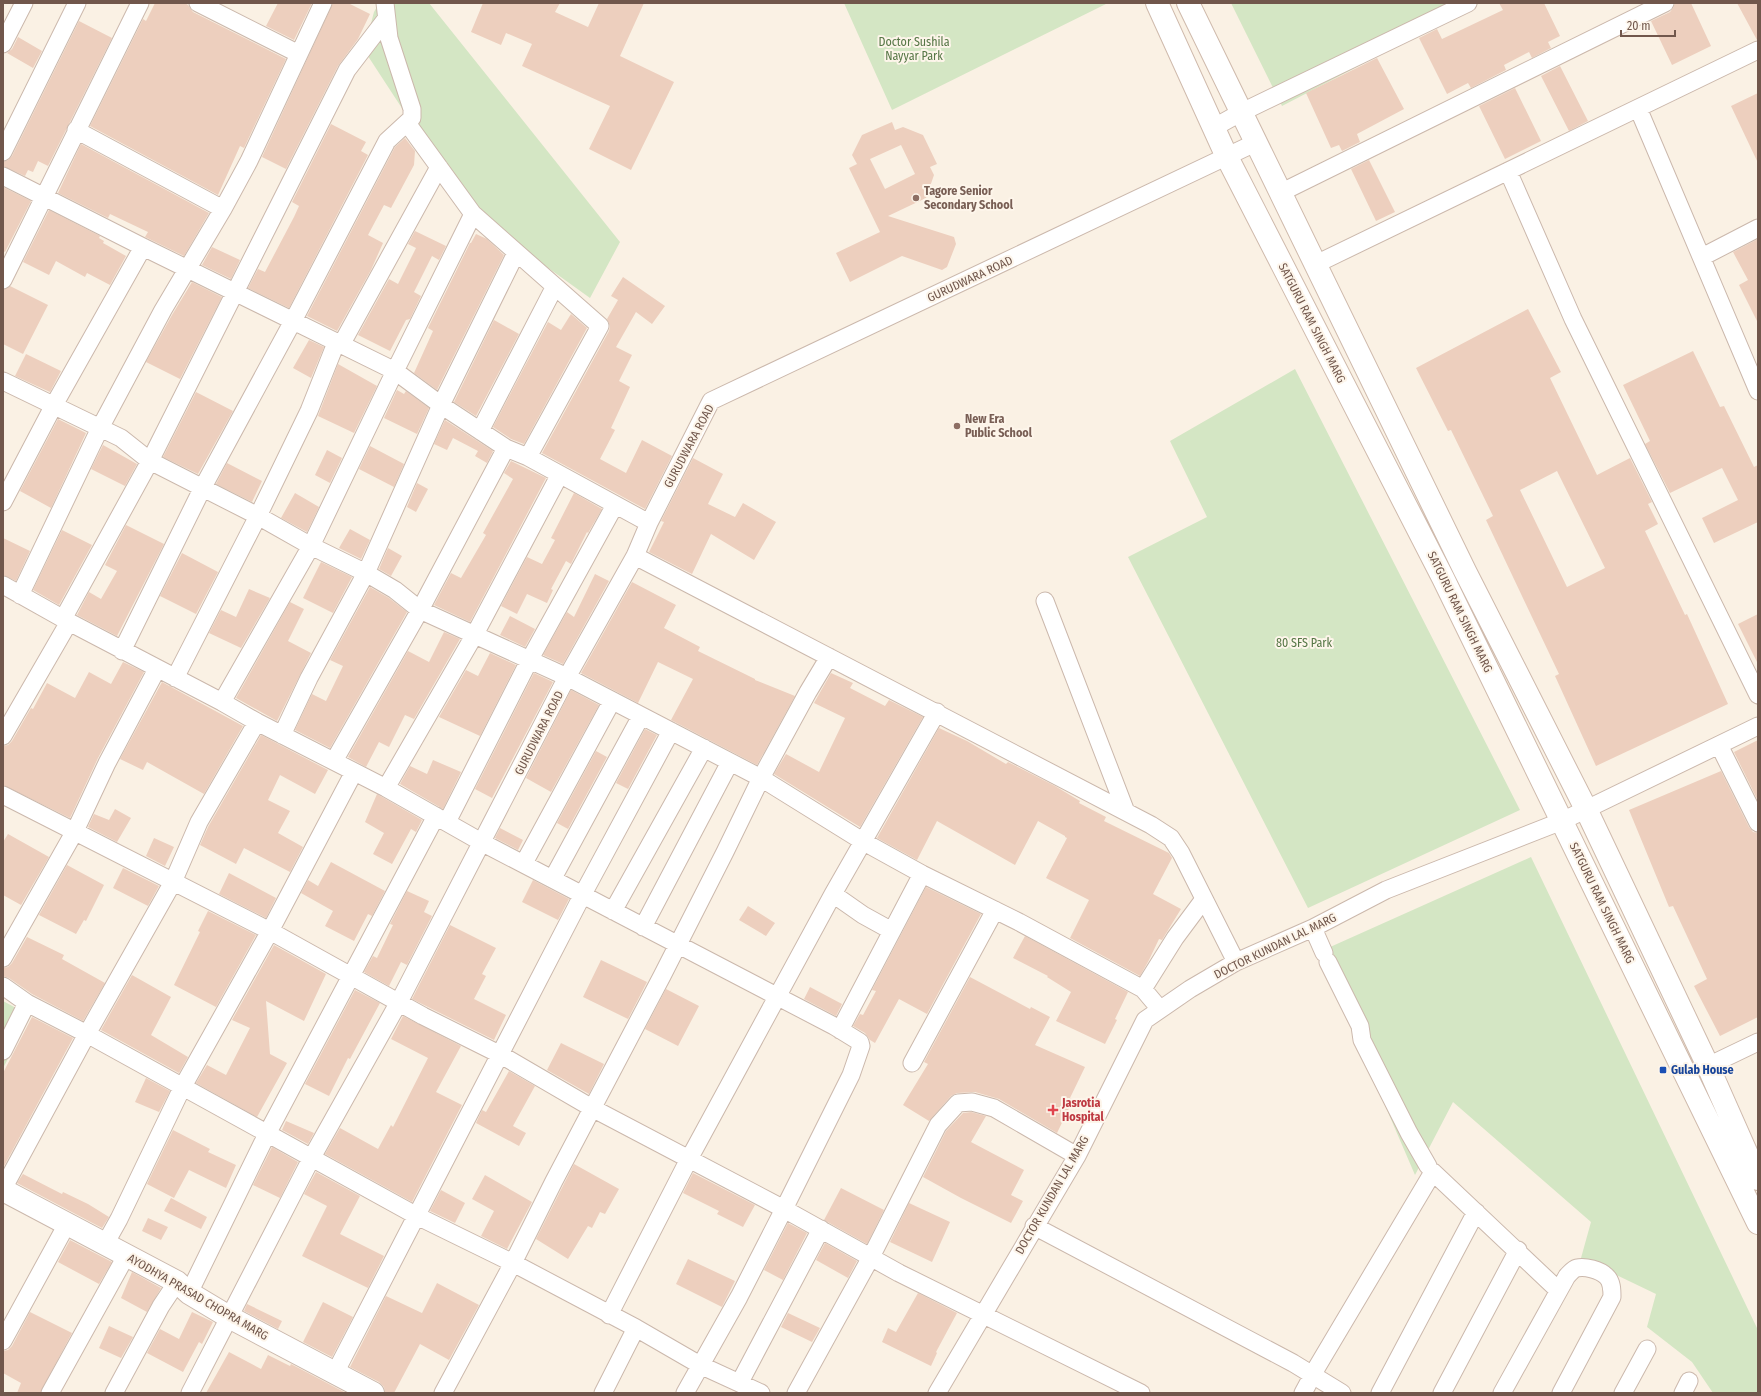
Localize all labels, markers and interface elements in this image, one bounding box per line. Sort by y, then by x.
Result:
scale bar [1621,12,1675,38]
text: 20 m [1627,19,1651,33]
park label: Doctor Sushila Nayyar Park [878,35,950,63]
place label: Tagore Senior Secondary School [924,184,1014,212]
marker: Tagore Senior Secondary School [911,193,921,203]
street label: GURUDWARA ROAD [925,253,1015,305]
street label: SATGURU RAM SINGH MARG [1276,261,1348,385]
street label: GURUDWARA ROAD [661,402,717,490]
place label: New Era Public School [965,412,1033,440]
marker: New Era Public School [952,421,962,431]
street label: SATGURU RAM SINGH MARG [1425,549,1495,675]
park label: 80 SFS Park [1276,636,1332,650]
street label: GURUDWARA ROAD [512,689,566,777]
street label: SATGURU RAM SINGH MARG [1567,840,1637,966]
street label: DOCTOR KUNDAN LAL MARG [1212,910,1339,982]
place label: Gulab House [1671,1063,1734,1077]
marker: Gulab House [1658,1065,1668,1075]
place label: Jasrotia Hospital [1061,1096,1104,1124]
marker: Jasrotia Hospital [1047,1104,1059,1116]
street label: DOCTOR KUNDAN LAL MARG [1012,1133,1092,1257]
street label: AYODHYA PRASAD CHOPRA MARG [125,1251,271,1343]

